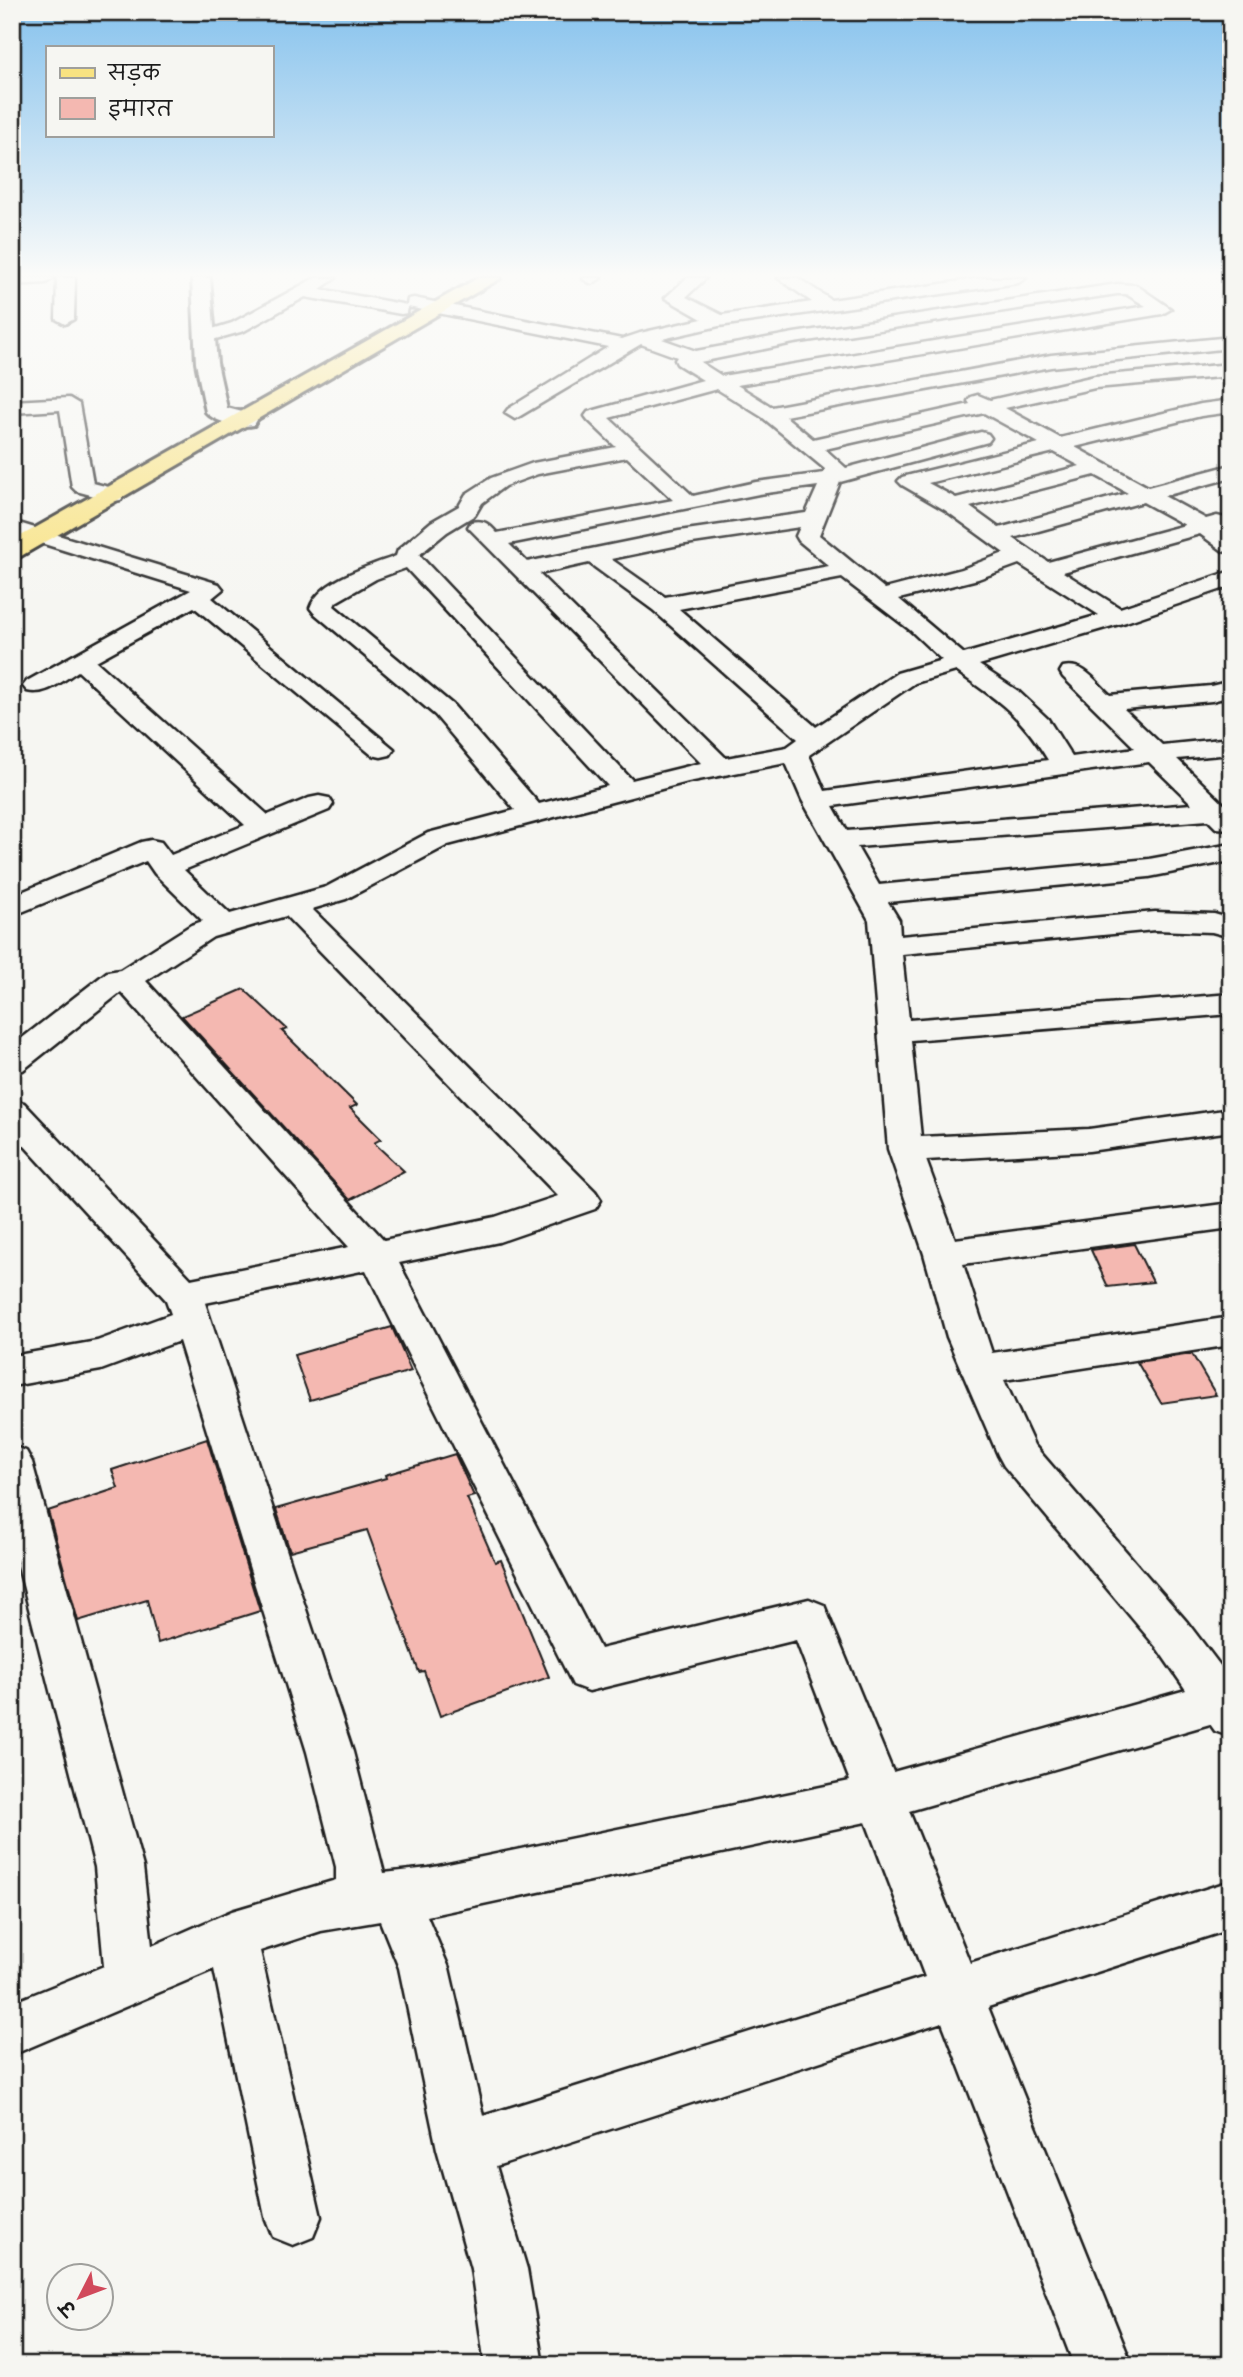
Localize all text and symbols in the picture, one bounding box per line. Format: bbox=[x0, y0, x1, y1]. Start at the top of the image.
legend bbox=[46, 46, 273, 136]
text: सड़क bbox=[107, 61, 161, 86]
text: इमारत bbox=[108, 97, 174, 121]
north arrow bbox=[46, 2262, 116, 2332]
text: उ bbox=[54, 2294, 82, 2321]

